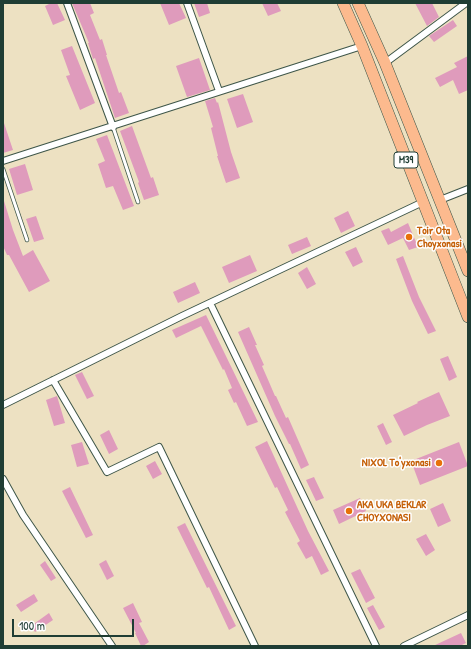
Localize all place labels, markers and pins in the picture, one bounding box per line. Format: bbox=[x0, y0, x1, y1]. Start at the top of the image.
place label: Toir Ota Choyxonasi bbox=[417, 224, 462, 250]
marker: Toir Ota Choyxonasi bbox=[404, 232, 414, 242]
place label: NIXOL To'yxonasi bbox=[362, 456, 431, 470]
marker: NIXOL To'yxonasi bbox=[434, 458, 444, 468]
place label: AKA UKA BEKLAR CHOYXONASI bbox=[357, 498, 426, 524]
marker: AKA UKA BEKLAR CHOYXONASI bbox=[344, 506, 354, 516]

